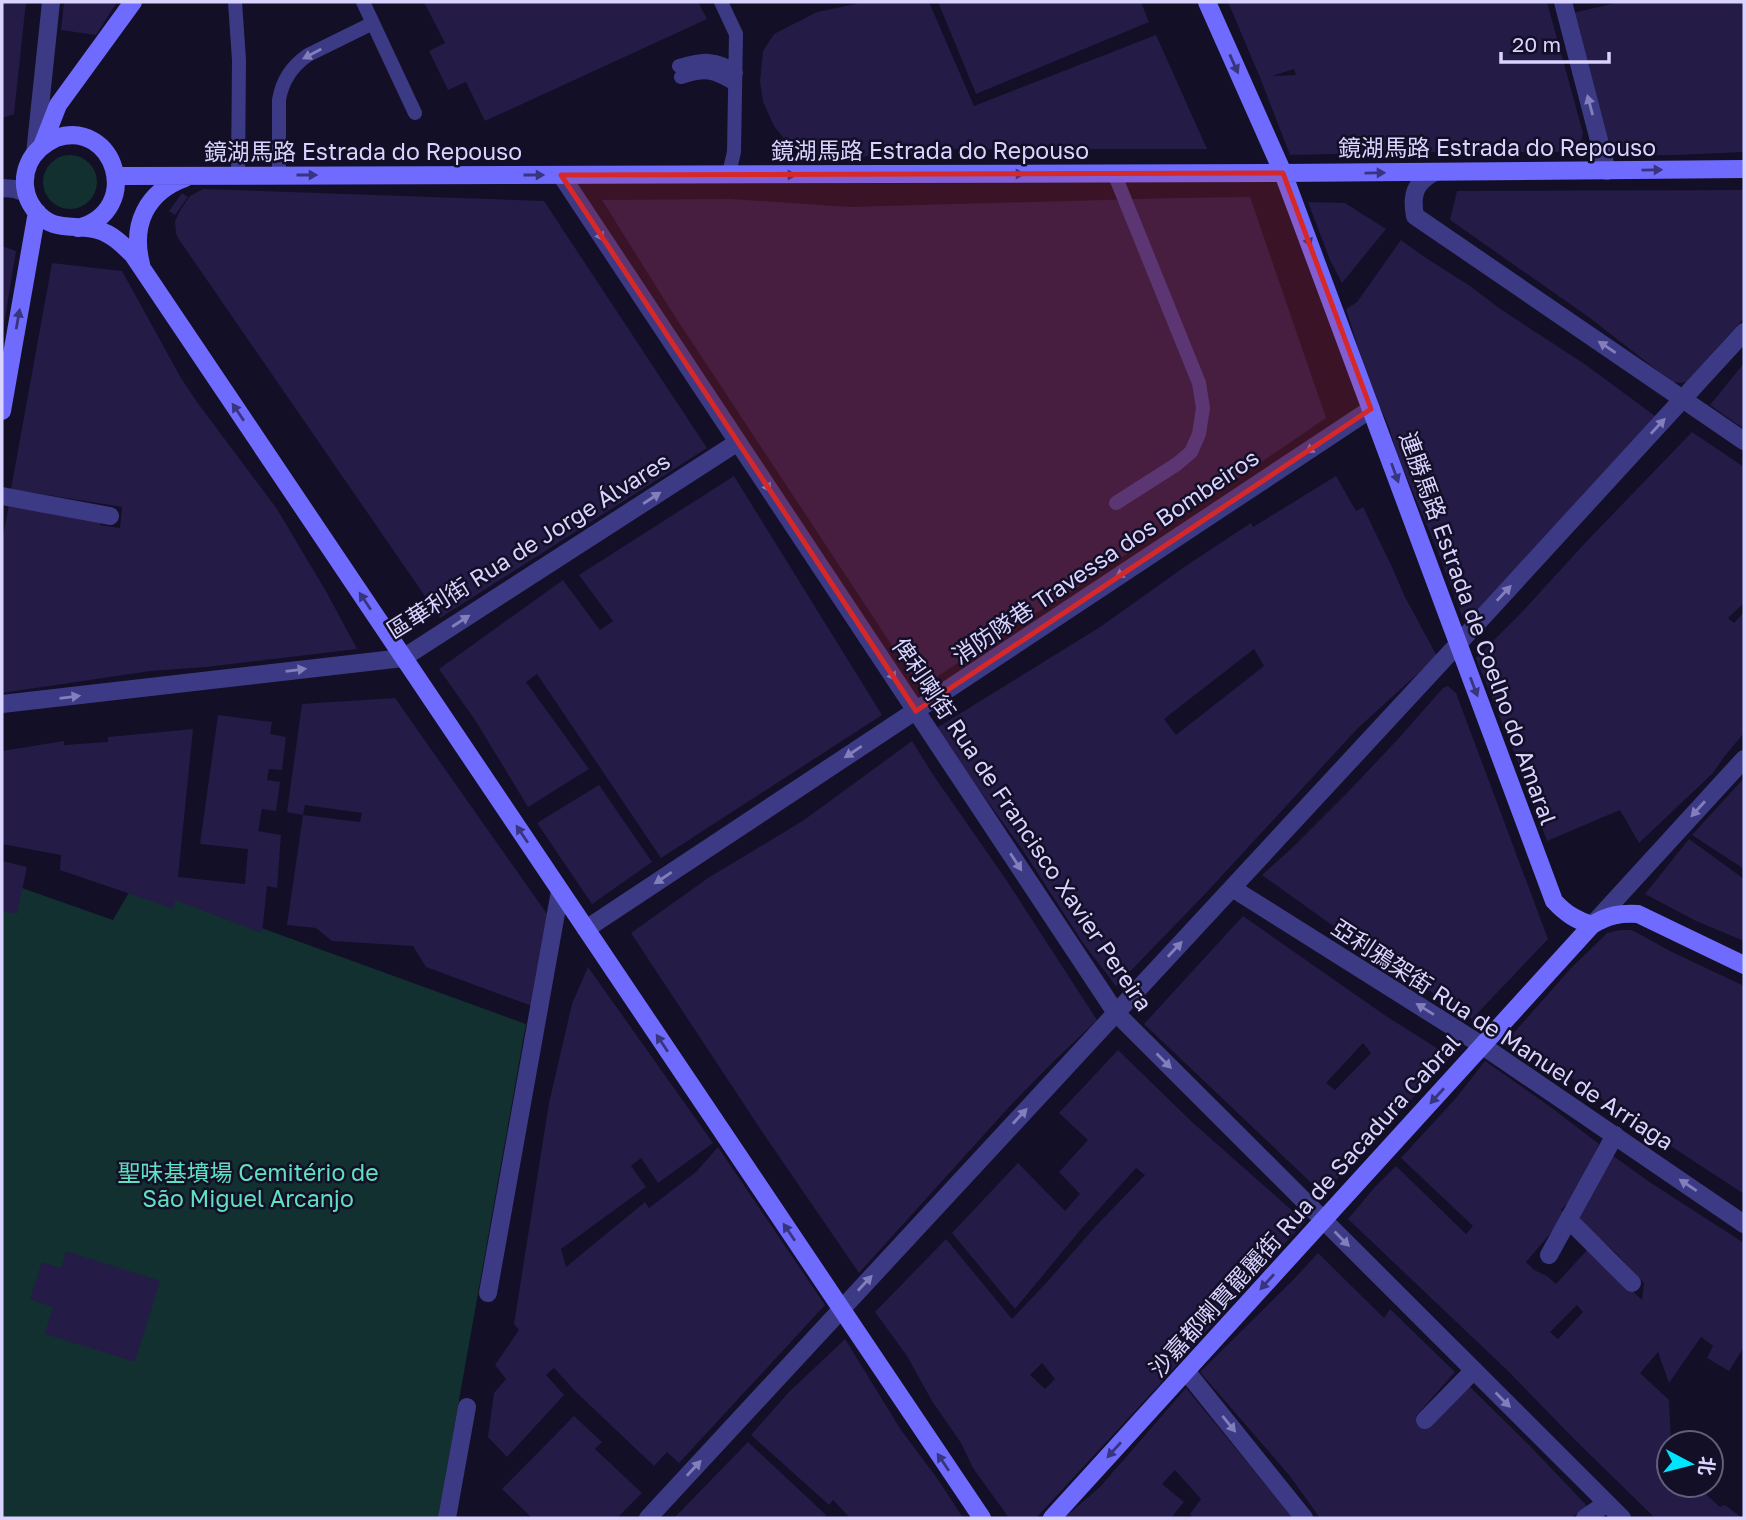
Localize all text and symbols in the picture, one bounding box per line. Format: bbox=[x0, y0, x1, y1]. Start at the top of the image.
scale bar bbox=[1501, 21, 1610, 65]
text: 20 m bbox=[1512, 31, 1561, 57]
one-way arrow bbox=[303, 48, 322, 60]
one-way arrow bbox=[1229, 54, 1240, 75]
one-way arrow bbox=[1584, 93, 1595, 115]
street label: 鏡湖馬路 Estrada do Repouso bbox=[1338, 133, 1656, 161]
street label: 鏡湖馬路 Estrada do Repouso bbox=[771, 136, 1089, 164]
street label: 鏡湖馬路 Estrada do Repouso bbox=[204, 137, 522, 165]
one-way arrow bbox=[1641, 164, 1663, 176]
one-way arrow bbox=[1365, 167, 1387, 178]
one-way arrow bbox=[1003, 168, 1025, 180]
one-way arrow bbox=[296, 169, 318, 181]
one-way arrow bbox=[523, 169, 545, 181]
one-way arrow bbox=[775, 169, 797, 181]
one-way arrow bbox=[592, 222, 605, 241]
one-way arrow bbox=[1301, 227, 1312, 248]
one-way arrow bbox=[13, 308, 24, 330]
one-way arrow bbox=[1598, 340, 1616, 354]
one-way arrow bbox=[231, 403, 245, 421]
one-way arrow bbox=[1650, 418, 1666, 435]
street label: 連勝馬路 Estrada de Coelho do Amaral bbox=[1395, 428, 1563, 828]
one-way arrow bbox=[1304, 440, 1324, 453]
street label: 消防隊巷 Travessa dos Bombeiros bbox=[946, 443, 1264, 669]
street label: 區華利街 Rua de Jorge Álvares bbox=[381, 446, 675, 644]
one-way arrow bbox=[1389, 463, 1400, 484]
one-way arrow bbox=[758, 473, 771, 492]
one-way arrow bbox=[642, 491, 662, 504]
one-way arrow bbox=[1114, 566, 1134, 579]
one-way arrow bbox=[1496, 585, 1512, 602]
one-way arrow bbox=[358, 592, 372, 610]
one-way arrow bbox=[451, 614, 470, 627]
street label: 俾利喇街 Rua de Francisco Xavier Pereira bbox=[887, 632, 1159, 1016]
one-way arrow bbox=[884, 662, 897, 682]
one-way arrow bbox=[285, 665, 307, 676]
one-way arrow bbox=[1469, 676, 1480, 697]
one-way arrow bbox=[59, 691, 81, 702]
one-way arrow bbox=[844, 745, 862, 759]
one-way arrow bbox=[1691, 800, 1707, 817]
one-way arrow bbox=[515, 825, 529, 843]
one-way arrow bbox=[1009, 853, 1023, 871]
one-way arrow bbox=[654, 871, 673, 884]
street label: 亞利鴉架街 Rua de Manuel de Arriaga bbox=[1327, 913, 1679, 1155]
one-way arrow bbox=[1166, 941, 1182, 958]
one-way arrow bbox=[1416, 1003, 1435, 1016]
street label: 沙嘉都喇賈罷麗街 Rua de Sacadura Cabral bbox=[1143, 1028, 1465, 1382]
one-way arrow bbox=[655, 1034, 669, 1052]
one-way arrow bbox=[1155, 1053, 1172, 1070]
one-way arrow bbox=[1429, 1087, 1445, 1105]
one-way arrow bbox=[1012, 1107, 1028, 1125]
park label: 聖味基墳場 Cemitério de São Miguel Arcanjo bbox=[118, 1158, 378, 1212]
one-way arrow bbox=[1679, 1178, 1697, 1192]
one-way arrow bbox=[782, 1223, 796, 1241]
one-way arrow bbox=[1334, 1231, 1351, 1248]
one-way arrow bbox=[1259, 1273, 1275, 1291]
one-way arrow bbox=[857, 1275, 873, 1292]
one-way arrow bbox=[1495, 1391, 1512, 1408]
one-way arrow bbox=[1221, 1416, 1236, 1433]
north arrow bbox=[1655, 1429, 1725, 1499]
one-way arrow bbox=[1107, 1442, 1122, 1459]
one-way arrow bbox=[937, 1452, 950, 1471]
text: 北 bbox=[1695, 1455, 1720, 1477]
one-way arrow bbox=[686, 1460, 702, 1477]

